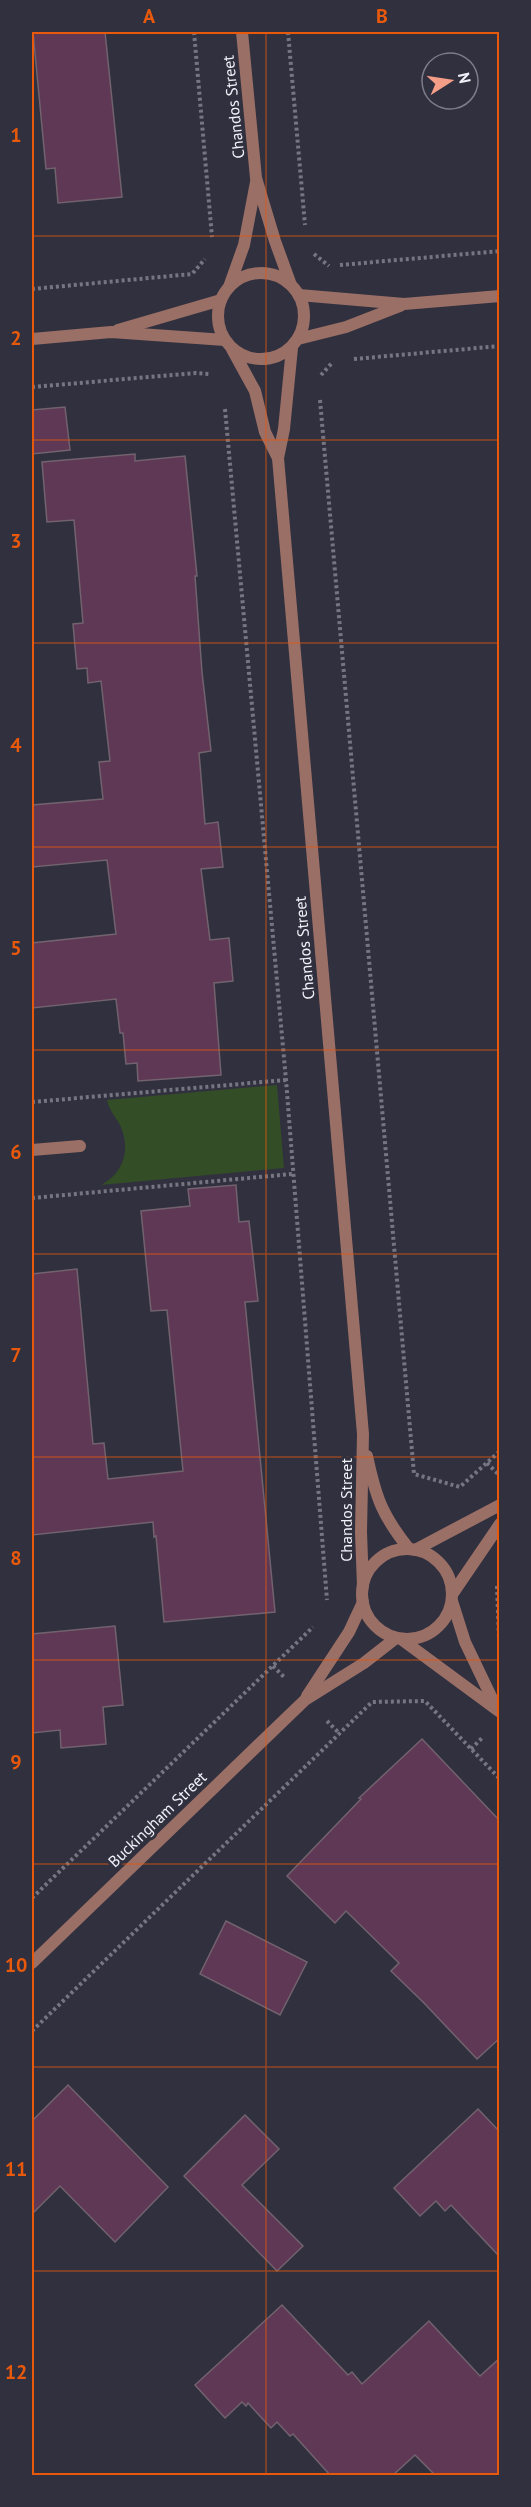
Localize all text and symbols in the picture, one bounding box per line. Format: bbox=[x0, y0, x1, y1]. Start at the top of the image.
text: A bbox=[143, 3, 156, 29]
text: B bbox=[376, 3, 388, 29]
north arrow bbox=[420, 51, 480, 111]
street label: Chandos Street bbox=[218, 54, 248, 160]
text: N bbox=[454, 71, 476, 85]
text: 1 bbox=[10, 122, 22, 148]
text: 2 bbox=[10, 325, 22, 351]
text: 3 bbox=[10, 528, 22, 554]
text: 4 bbox=[10, 732, 22, 758]
street label: Chandos Street bbox=[289, 895, 318, 1000]
text: 5 bbox=[10, 935, 22, 961]
text: 6 bbox=[10, 1139, 22, 1165]
text: 7 bbox=[10, 1342, 22, 1368]
street label: Chandos Street bbox=[336, 1458, 356, 1562]
text: 8 bbox=[10, 1545, 22, 1571]
text: 9 bbox=[10, 1749, 22, 1775]
street label: Buckingham Street bbox=[104, 1766, 211, 1871]
text: 10 bbox=[5, 1952, 27, 1978]
text: 11 bbox=[5, 2156, 27, 2182]
text: 12 bbox=[5, 2359, 27, 2385]

